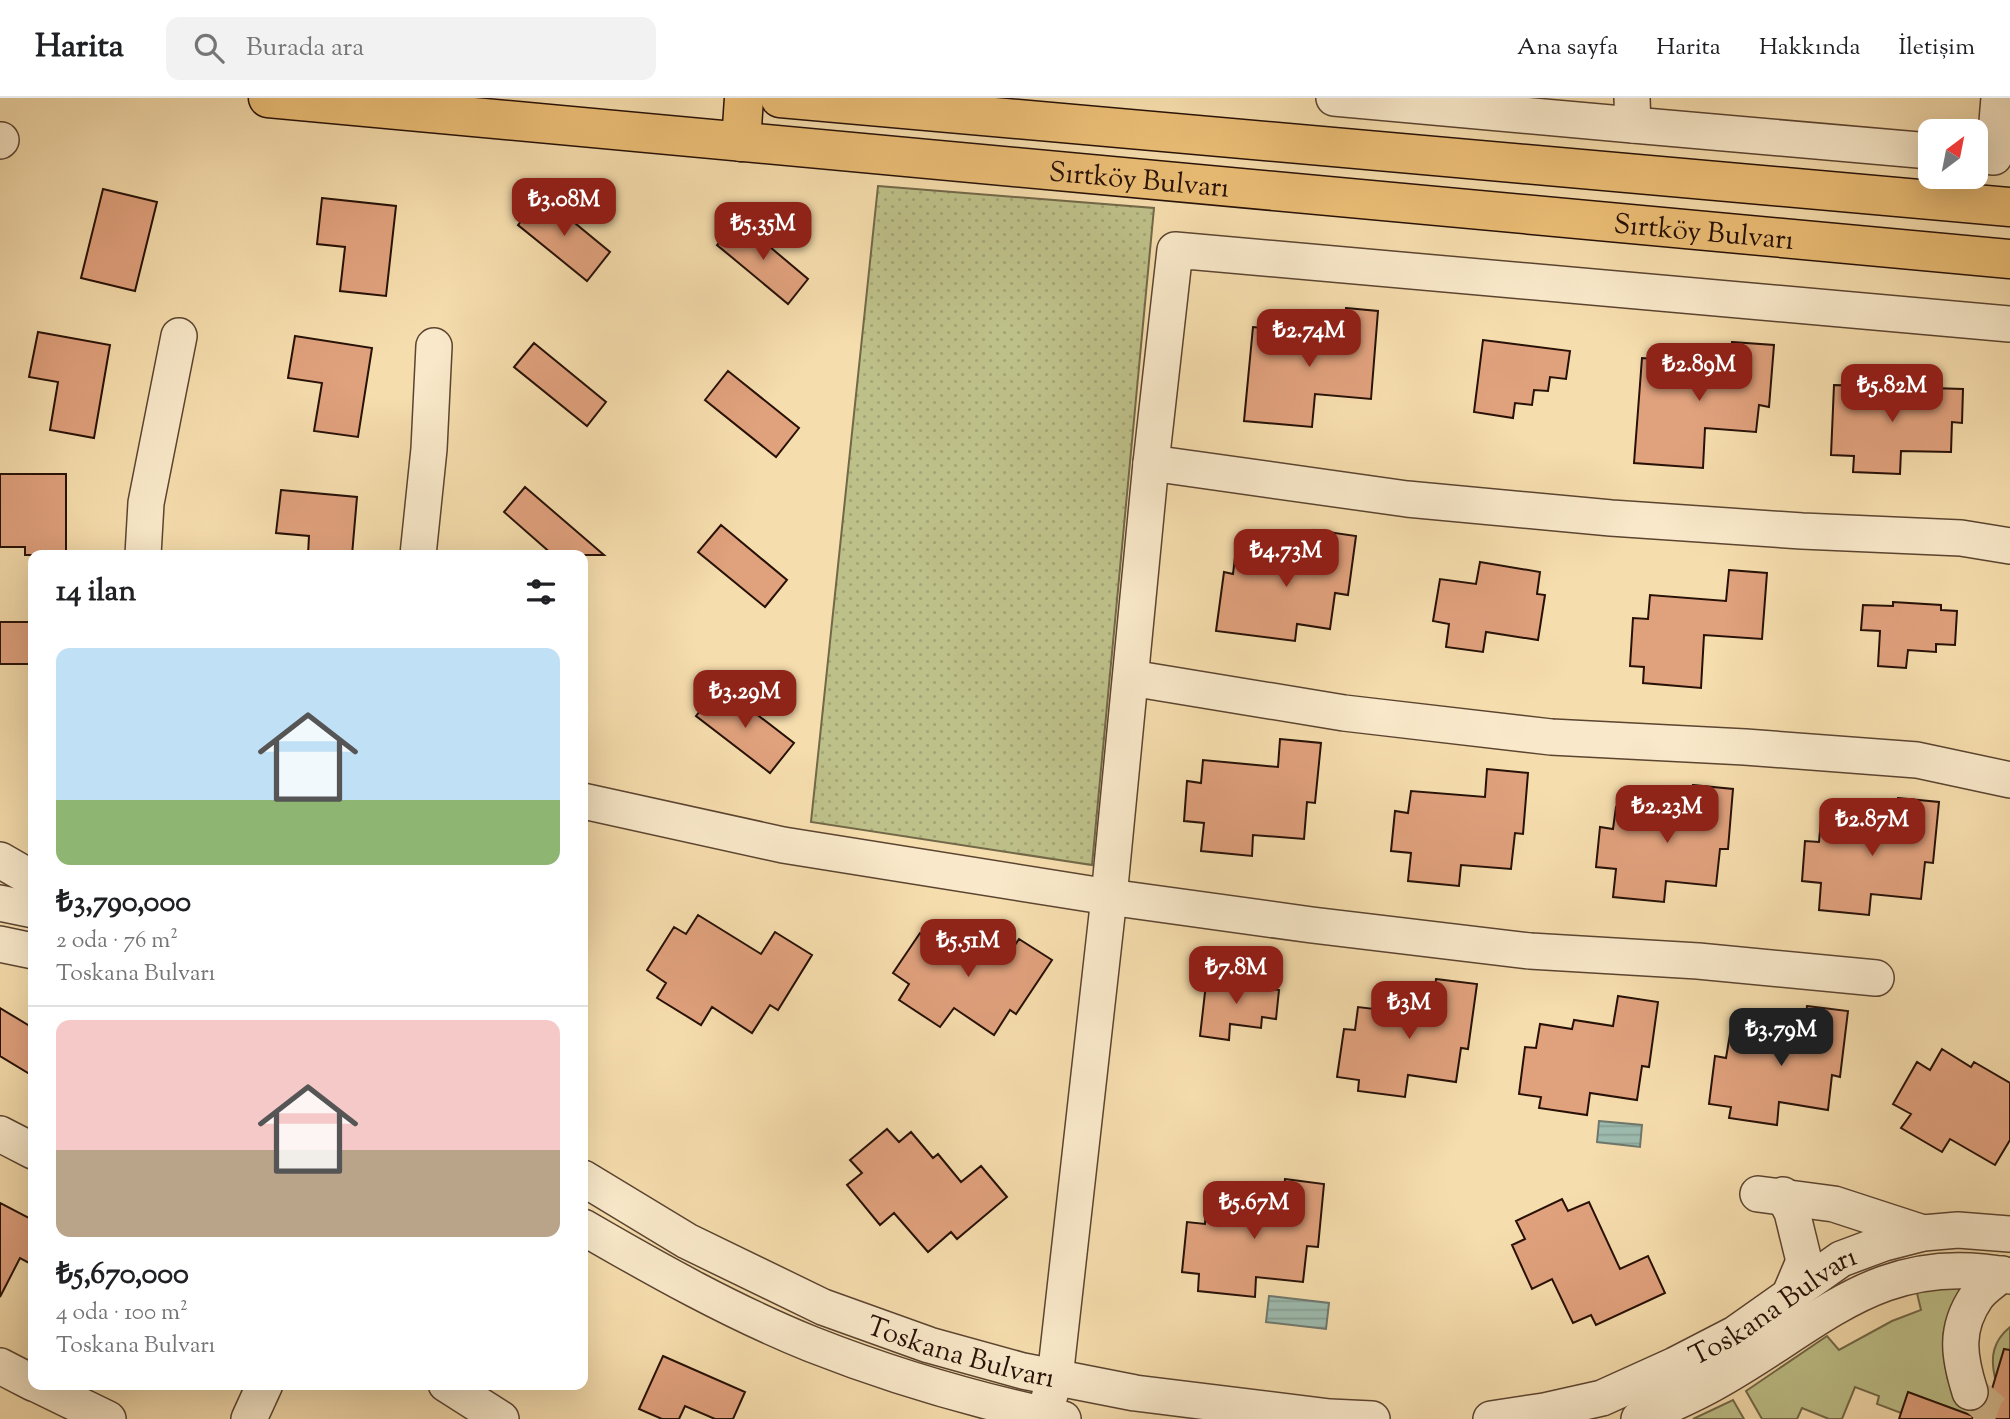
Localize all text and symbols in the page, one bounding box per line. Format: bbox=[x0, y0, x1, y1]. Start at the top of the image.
search box bbox=[166, 17, 656, 80]
text: Harita bbox=[35, 24, 124, 72]
icon: search bbox=[190, 29, 228, 67]
text: Burada ara bbox=[246, 30, 364, 67]
text: Ana sayfa bbox=[1517, 31, 1618, 65]
text: Harita bbox=[1656, 31, 1721, 65]
text: Hakkında bbox=[1759, 31, 1860, 65]
text: İletişim bbox=[1898, 31, 1975, 65]
north arrow bbox=[1918, 119, 1988, 189]
map controls bbox=[1918, 119, 1988, 189]
street label: Sırtköy Bulvarı bbox=[1047, 153, 1231, 210]
pin: ₺3.08M bbox=[507, 178, 621, 238]
text: ₺3.08M bbox=[528, 184, 600, 217]
pin: ₺5.35M bbox=[706, 202, 820, 262]
street label: Sırtköy Bulvarı bbox=[1612, 205, 1795, 262]
text: ₺5.35M bbox=[730, 208, 796, 241]
pin: ₺2.74M bbox=[1252, 310, 1366, 369]
text: ₺2.74M bbox=[1273, 315, 1345, 348]
pin: ₺2.89M bbox=[1642, 344, 1756, 403]
text: ₺2.89M bbox=[1662, 349, 1736, 382]
pin: ₺5.82M bbox=[1835, 364, 1949, 424]
text: ₺5.82M bbox=[1857, 370, 1927, 403]
pin: ₺4.73M bbox=[1229, 530, 1343, 589]
text: ₺4.73M bbox=[1250, 535, 1322, 568]
text: 14 ilan bbox=[56, 571, 136, 614]
icon: filters bbox=[522, 573, 560, 611]
pin: ₺3.29M bbox=[688, 670, 802, 730]
text: ₺3.29M bbox=[709, 676, 781, 709]
icon: home bbox=[245, 694, 371, 820]
pin: ₺2.23M bbox=[1610, 786, 1724, 845]
text: ₺2.23M bbox=[1632, 791, 1702, 824]
pin: ₺2.87M bbox=[1815, 798, 1929, 858]
text: ₺2.87M bbox=[1835, 804, 1909, 837]
text: ₺3,790,000 bbox=[56, 882, 191, 925]
pin: ₺5.51M bbox=[911, 920, 1025, 979]
text: 2 oda · 76 m² bbox=[56, 925, 178, 958]
text: ₺5.51M bbox=[936, 925, 1000, 958]
pin: ₺7.8M bbox=[1187, 946, 1285, 1006]
text: ₺7.8M bbox=[1205, 952, 1267, 985]
text: Toskana Bulvarı bbox=[56, 958, 215, 991]
pin: ₺3M bbox=[1375, 982, 1443, 1041]
text: ₺3M bbox=[1387, 987, 1431, 1020]
pin: ₺3.79M bbox=[1724, 1009, 1838, 1068]
text: ₺3.79M bbox=[1745, 1014, 1817, 1047]
icon: home bbox=[245, 1066, 371, 1192]
pin: ₺5.67M bbox=[1197, 1182, 1311, 1241]
text: ₺5.67M bbox=[1219, 1187, 1289, 1220]
street label: Toskana Bulvarı bbox=[1683, 1238, 1863, 1377]
text: ₺5,670,000 bbox=[56, 1254, 189, 1297]
text: 4 oda · 100 m² bbox=[56, 1297, 188, 1330]
street label: Toskana Bulvarı bbox=[861, 1307, 1058, 1400]
text: Toskana Bulvarı bbox=[56, 1330, 215, 1363]

